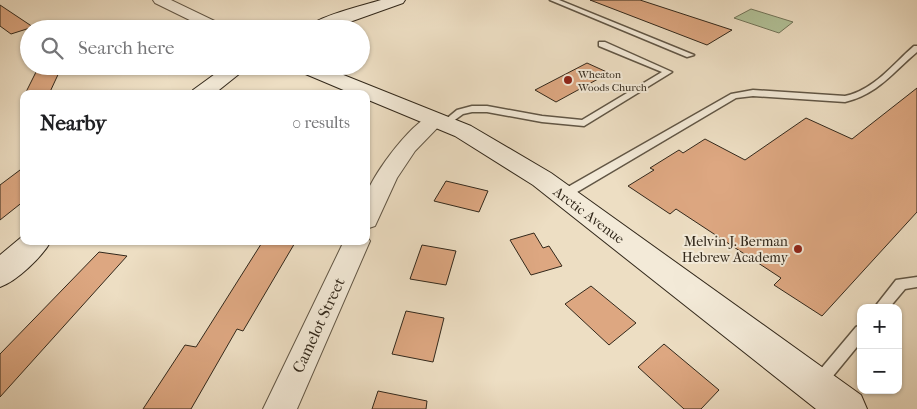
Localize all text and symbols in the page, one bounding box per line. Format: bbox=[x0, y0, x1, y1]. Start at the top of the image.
search box bbox=[20, 20, 370, 75]
icon: search bbox=[38, 34, 66, 62]
text: Search here bbox=[78, 37, 174, 59]
place label: Wheaton Woods Church bbox=[577, 68, 648, 94]
marker: Wheaton Woods Church bbox=[562, 74, 574, 86]
text: Nearby bbox=[40, 111, 106, 135]
text: 0 results bbox=[292, 113, 350, 132]
street label: Arctic Avenue bbox=[549, 183, 628, 248]
place label: Melvin J. Berman Hebrew Academy bbox=[682, 233, 789, 266]
marker: Melvin J. Berman Hebrew Academy bbox=[792, 243, 804, 255]
street label: Camelot Street bbox=[288, 274, 349, 376]
map controls bbox=[857, 304, 902, 394]
button: + bbox=[857, 304, 902, 349]
button: − bbox=[857, 349, 902, 394]

